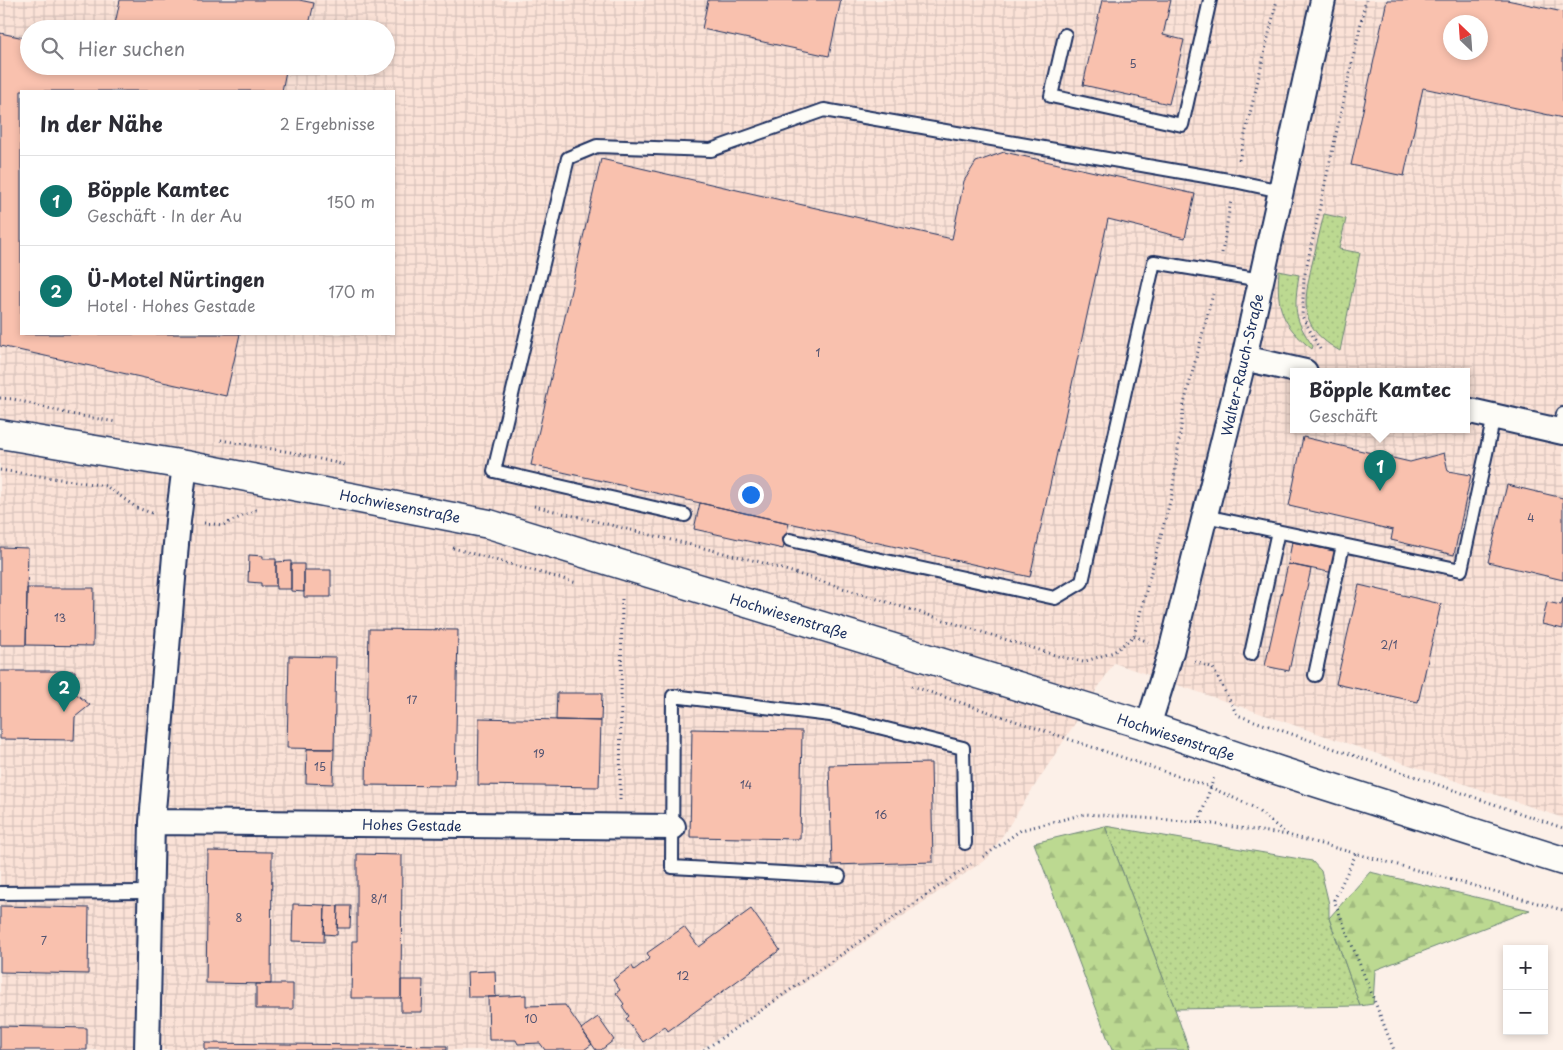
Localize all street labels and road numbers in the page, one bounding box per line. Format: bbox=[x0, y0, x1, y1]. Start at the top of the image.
street label: Walter-Rauch-Straße bbox=[1215, 292, 1269, 438]
street label: Hochwiesenstraße bbox=[338, 484, 462, 528]
street label: Hochwiesenstraße bbox=[727, 588, 851, 644]
street label: Hochwiesenstraße bbox=[1115, 708, 1237, 766]
street label: Hohes Gestade bbox=[362, 814, 462, 836]

